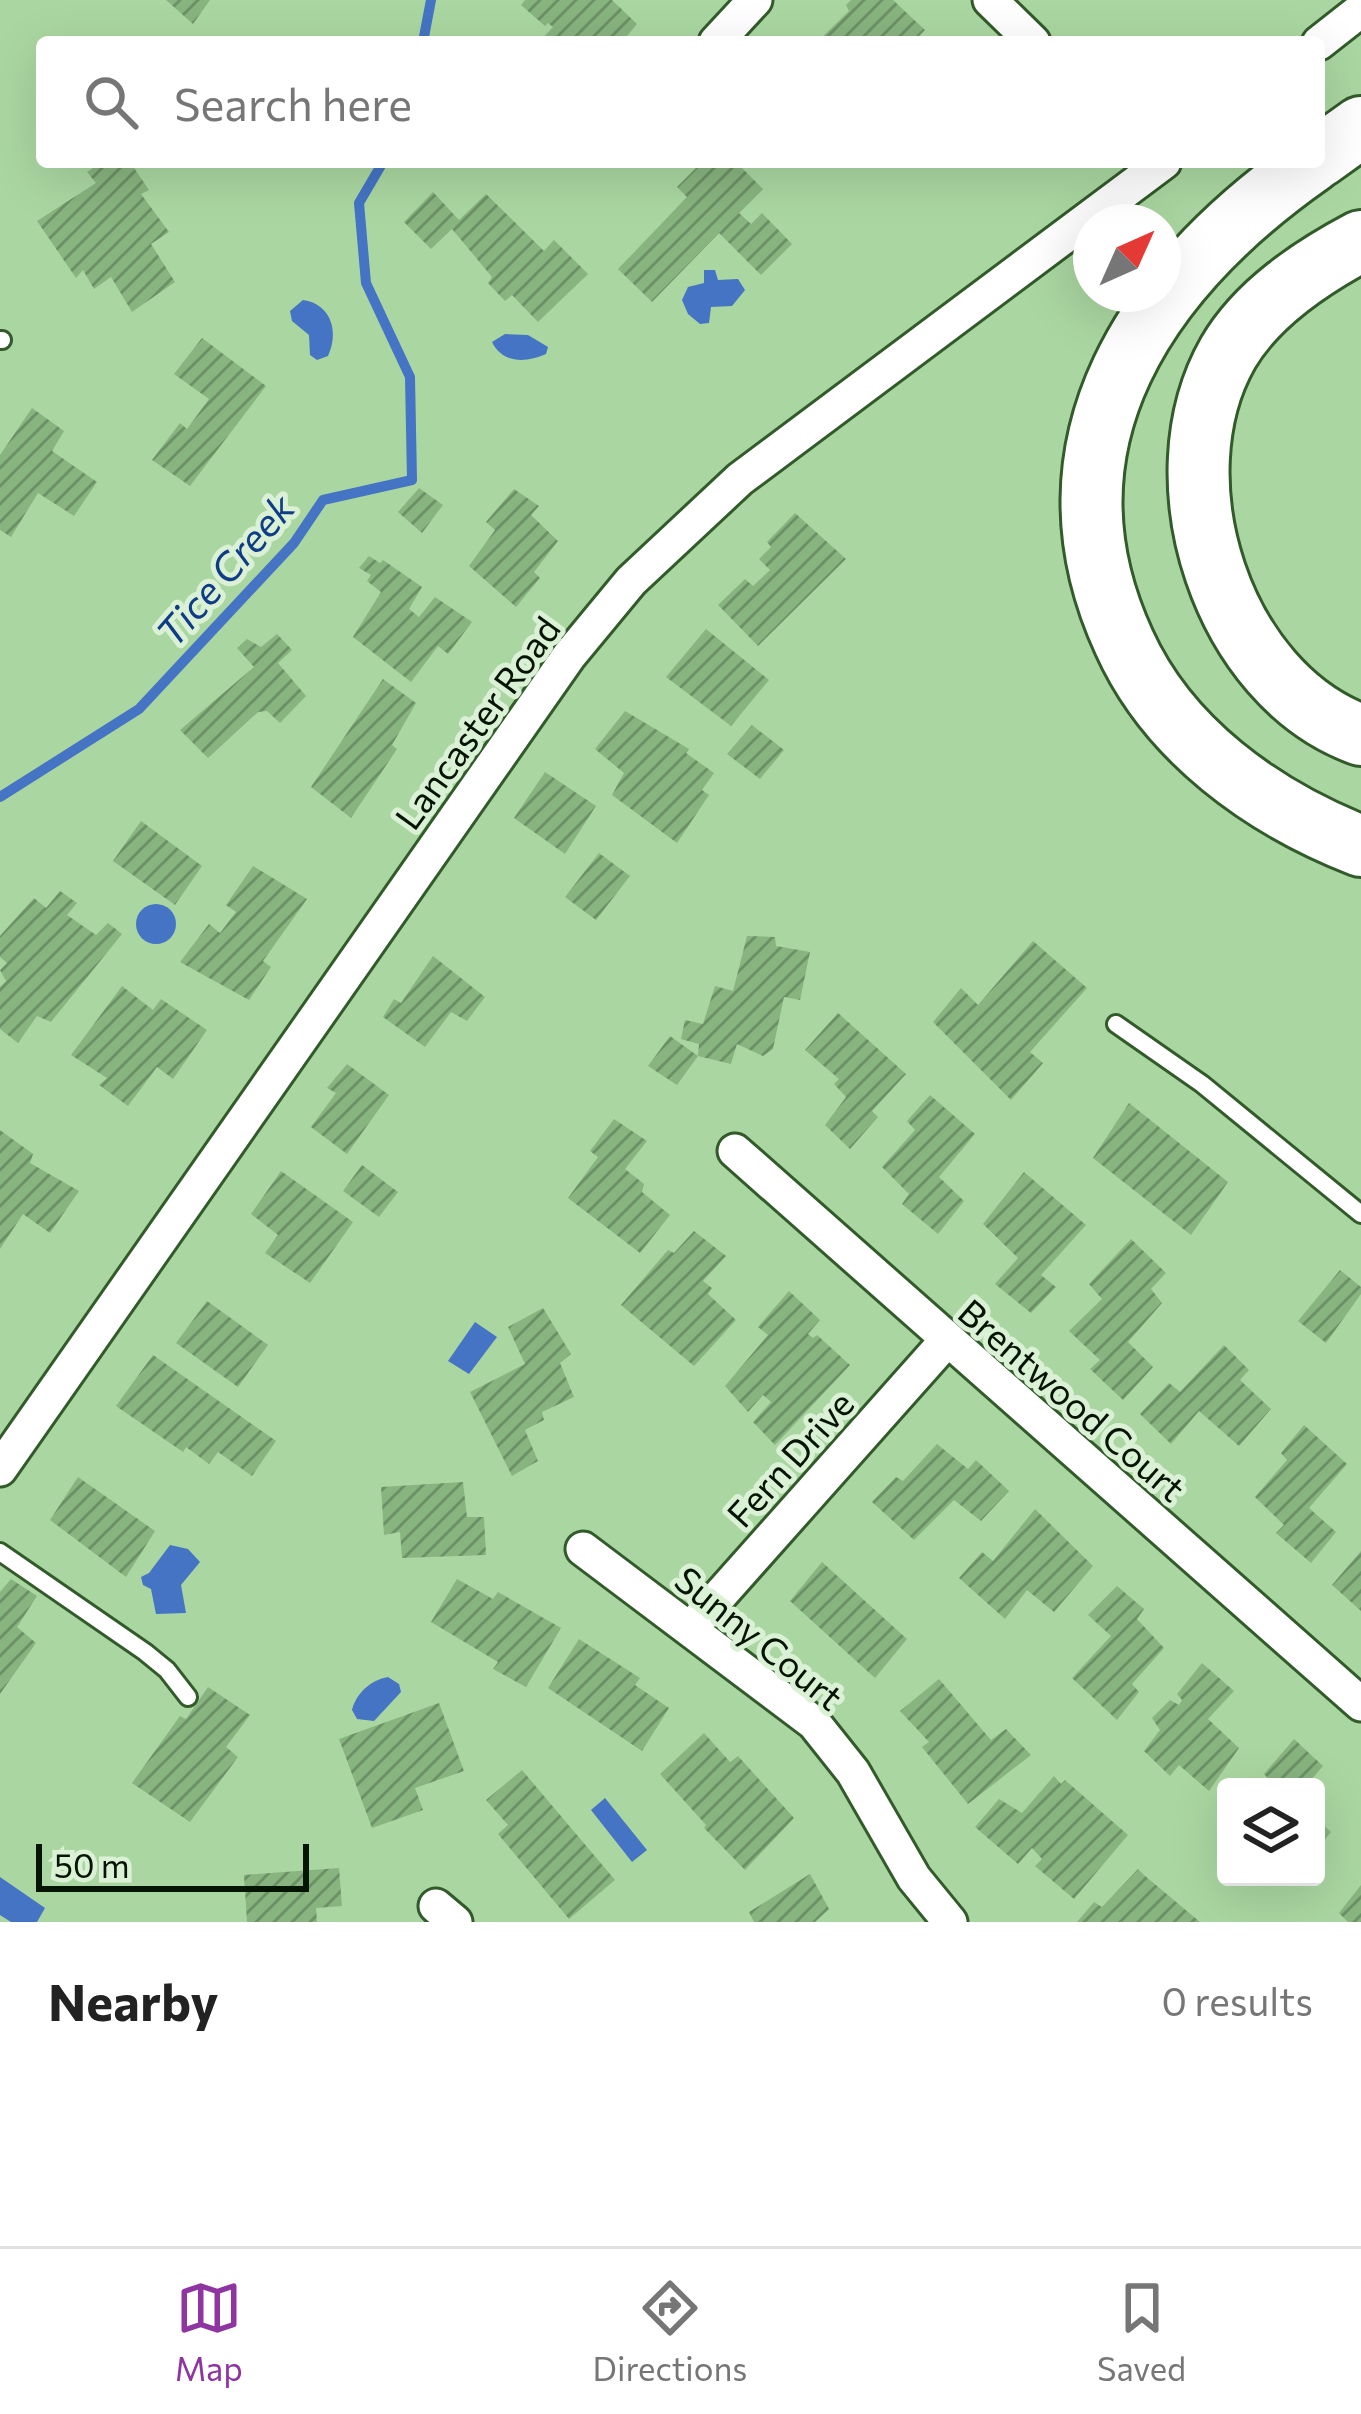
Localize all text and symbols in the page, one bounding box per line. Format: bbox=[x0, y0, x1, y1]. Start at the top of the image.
search box bbox=[36, 36, 1325, 168]
icon: search bbox=[78, 69, 144, 135]
text: Search here bbox=[174, 75, 412, 130]
north arrow bbox=[1073, 204, 1181, 312]
water label: Tice Creek bbox=[145, 482, 304, 655]
street label: Lancaster Road bbox=[384, 607, 568, 837]
street label: Brentwood Court bbox=[951, 1289, 1195, 1509]
street label: Fern Drive bbox=[717, 1381, 861, 1535]
street label: Sunny Court bbox=[667, 1556, 853, 1718]
map controls bbox=[1217, 1778, 1325, 1886]
button: layers bbox=[1217, 1778, 1325, 1886]
scale bar bbox=[36, 1838, 309, 1891]
text: 50 m bbox=[54, 1844, 130, 1885]
text: Nearby bbox=[48, 1969, 218, 2032]
text: 0 results bbox=[1161, 1976, 1313, 2024]
tab: Map bbox=[175, 2275, 243, 2388]
tab: Directions bbox=[593, 2275, 747, 2388]
tab: Saved bbox=[1097, 2275, 1186, 2388]

